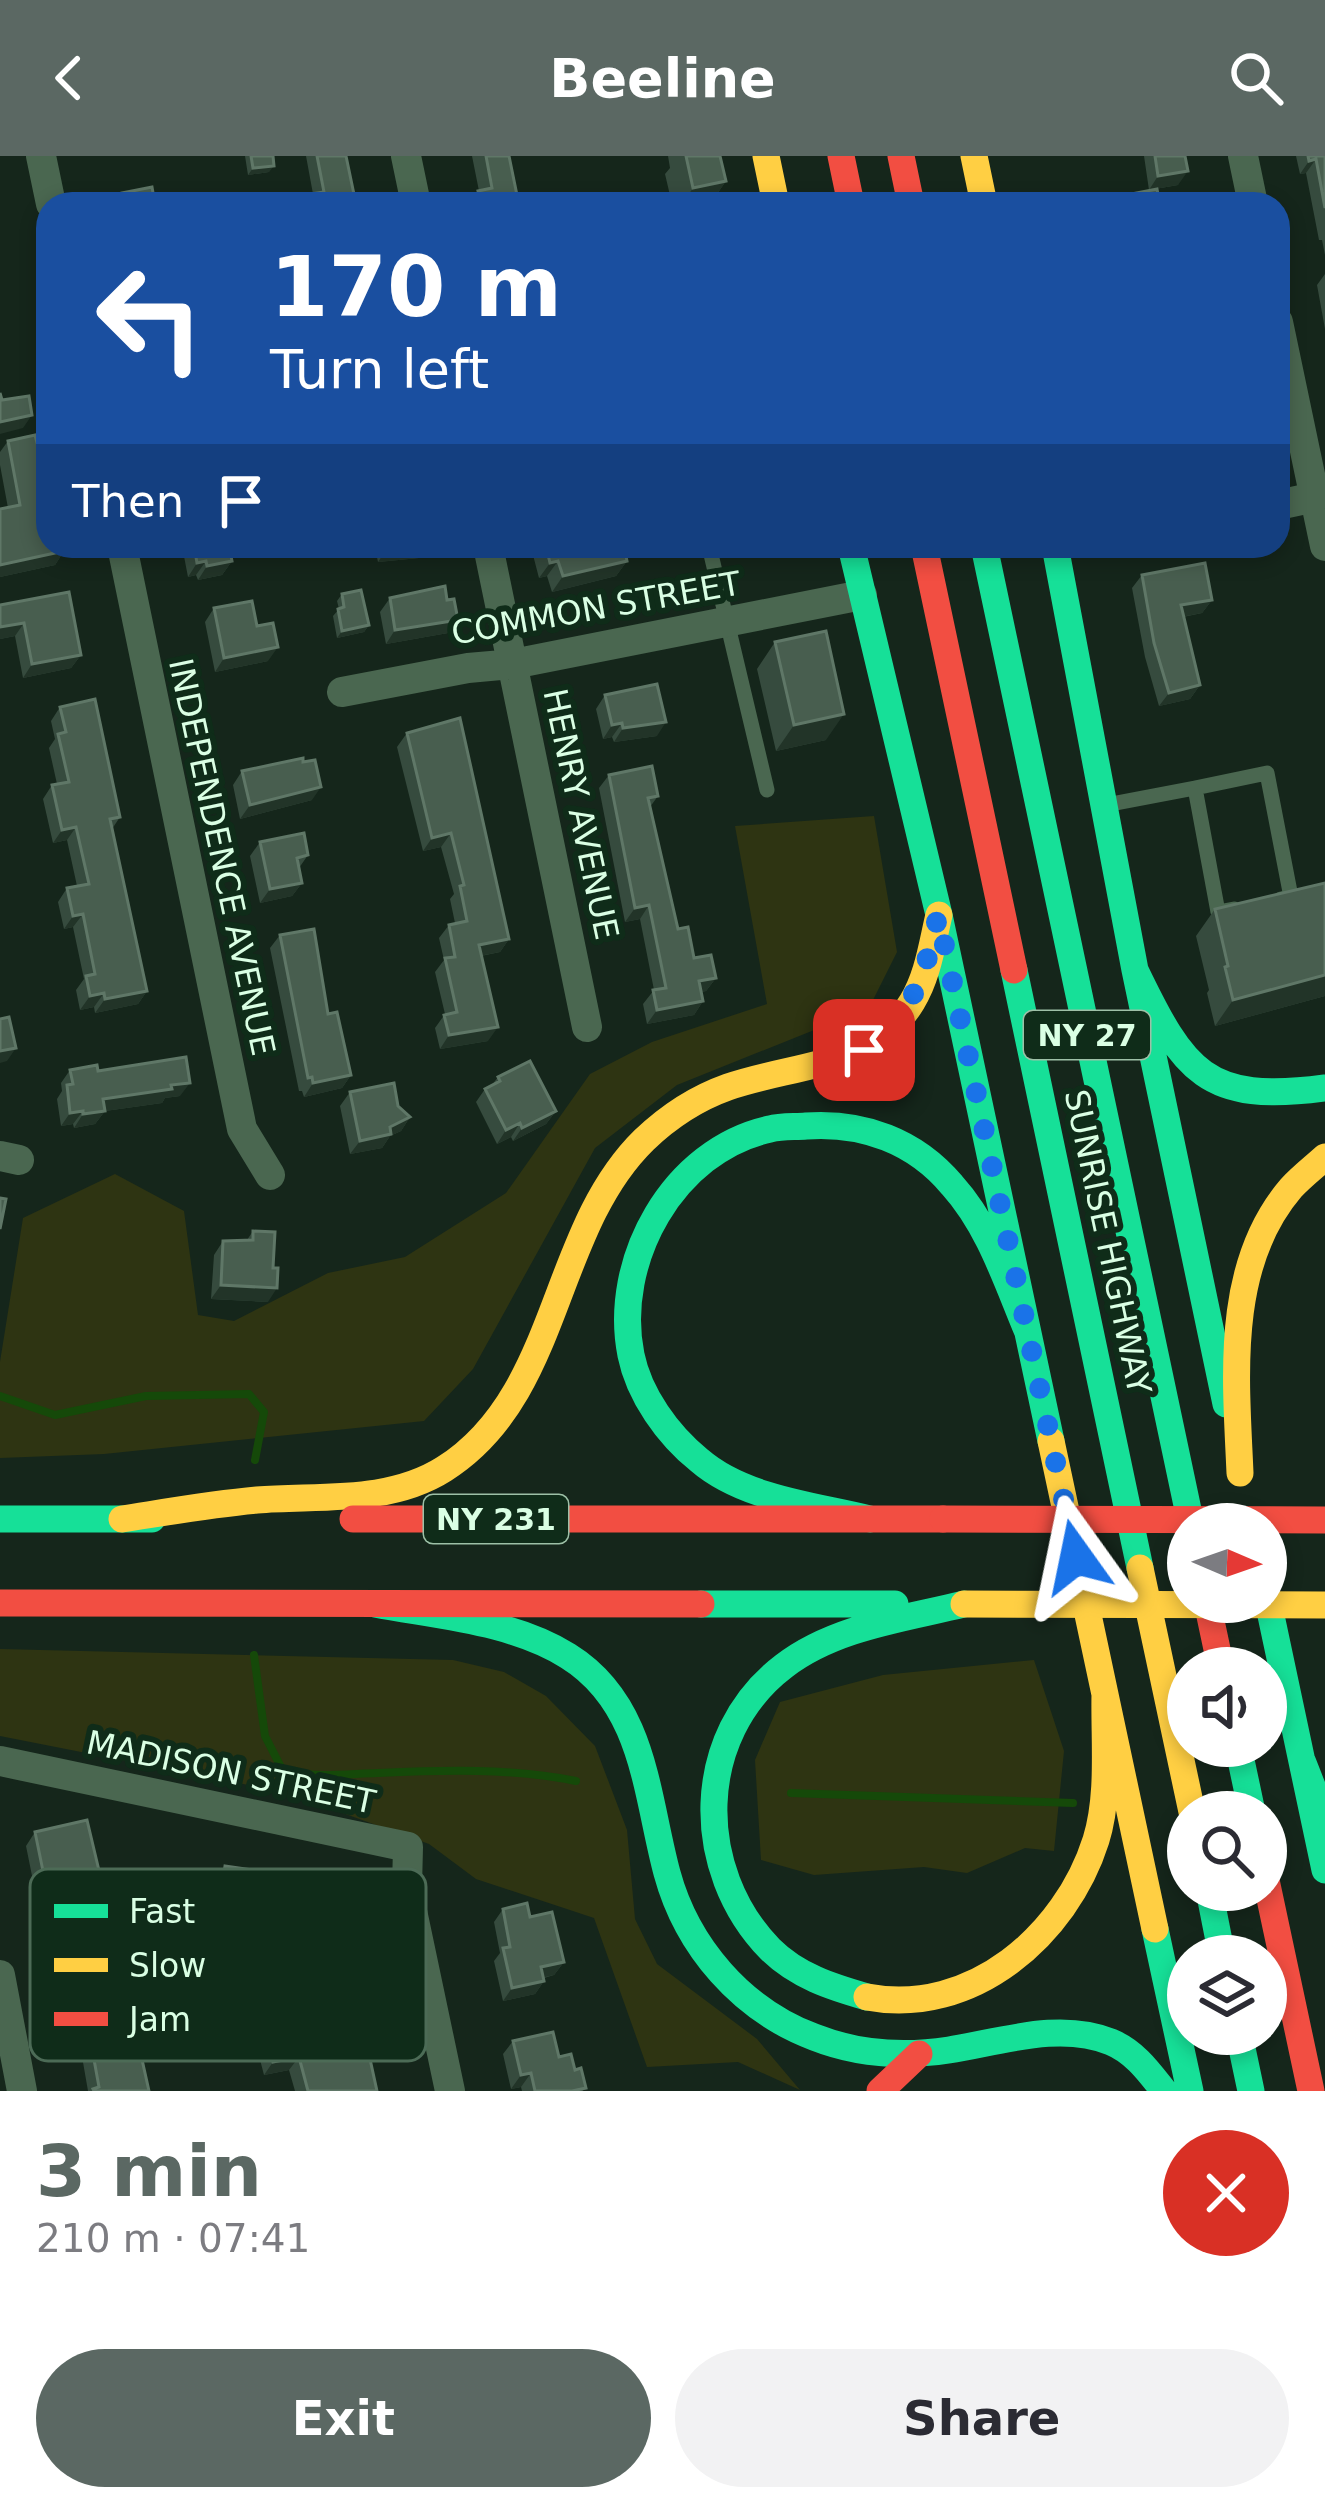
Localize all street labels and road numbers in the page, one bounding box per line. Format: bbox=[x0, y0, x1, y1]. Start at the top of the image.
street label: COMMON STREET bbox=[448, 563, 744, 653]
street label: INDEPENDENCE AVENUE bbox=[161, 655, 283, 1059]
street label: HENRY AVENUE bbox=[535, 685, 627, 943]
road number: NY 27 bbox=[1024, 1011, 1150, 1059]
street label: SUNRISE HIGHWAY bbox=[1057, 1086, 1160, 1399]
road number: NY 231 bbox=[424, 1495, 568, 1543]
street label: MADISON STREET bbox=[83, 1722, 380, 1822]

